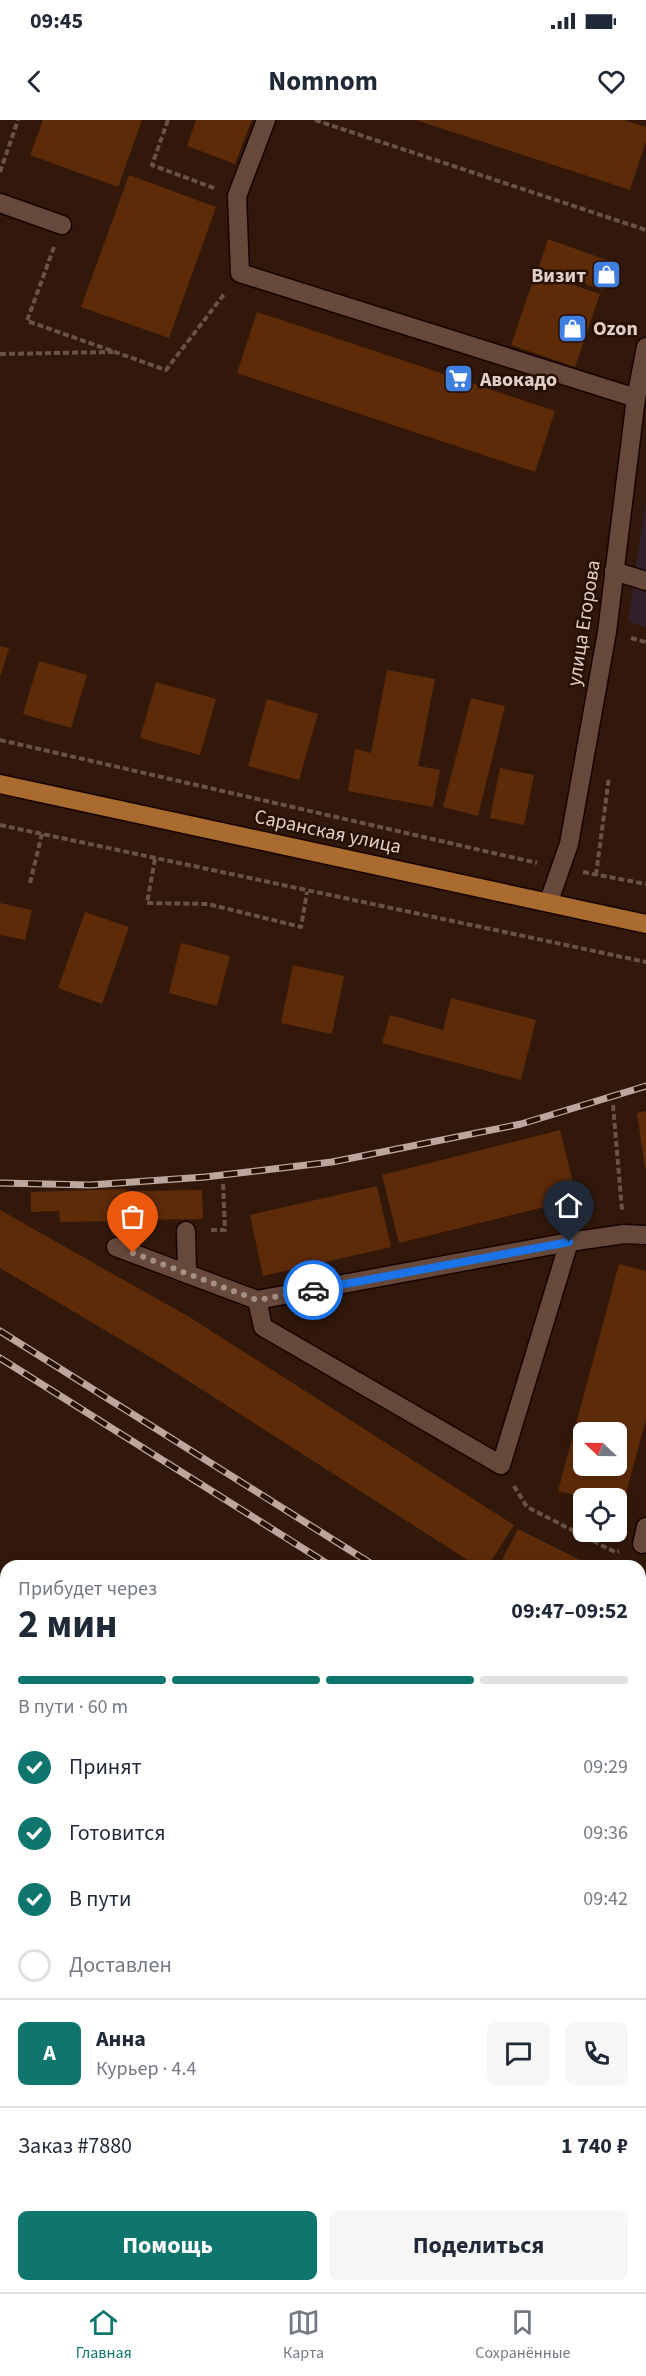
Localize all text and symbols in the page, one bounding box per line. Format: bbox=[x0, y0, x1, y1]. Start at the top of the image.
text: 09:45 bbox=[30, 5, 83, 37]
text: Nomnom bbox=[268, 62, 378, 101]
icon: back bbox=[18, 65, 51, 98]
icon: heart bbox=[595, 65, 628, 98]
shop icon: Визит bbox=[591, 259, 623, 291]
place label: Визит bbox=[531, 262, 586, 290]
shop icon: Ozon bbox=[556, 312, 588, 344]
place label: Ozon bbox=[593, 315, 638, 343]
supermarket icon: Авокадо bbox=[443, 363, 475, 395]
place label: Авокадо bbox=[479, 366, 557, 394]
street label: улица Егорова bbox=[560, 558, 608, 688]
street label: Саранская улица bbox=[252, 803, 404, 861]
pin bbox=[543, 1180, 594, 1242]
icon: home bbox=[552, 1189, 585, 1222]
pin bbox=[107, 1191, 158, 1253]
icon: bag bbox=[116, 1200, 149, 1233]
courier bbox=[283, 1260, 343, 1320]
icon: car bbox=[297, 1274, 330, 1307]
north arrow bbox=[573, 1422, 627, 1476]
map controls bbox=[573, 1422, 627, 1542]
button: locate bbox=[573, 1488, 627, 1542]
text: Прибудет через bbox=[18, 1575, 157, 1603]
text: 09:47–09:52 bbox=[511, 1595, 628, 1627]
text: 2 мин bbox=[18, 1597, 118, 1653]
text: В пути · 60 m bbox=[18, 1693, 128, 1721]
icon: check bbox=[18, 1751, 51, 1784]
text: Принят bbox=[69, 1751, 142, 1783]
text: 09:29 bbox=[583, 1753, 628, 1781]
icon: check bbox=[18, 1817, 51, 1850]
text: Готовится bbox=[69, 1817, 166, 1849]
text: 09:36 bbox=[583, 1819, 628, 1847]
icon: check bbox=[18, 1883, 51, 1916]
text: В пути bbox=[69, 1883, 131, 1915]
text: 09:42 bbox=[583, 1885, 628, 1913]
text: Доставлен bbox=[69, 1949, 172, 1981]
button: chat bbox=[487, 2022, 550, 2085]
button: phone bbox=[565, 2022, 628, 2085]
text: Анна bbox=[96, 2023, 146, 2055]
text: А bbox=[43, 2037, 56, 2069]
text: Курьер · 4.4 bbox=[96, 2055, 196, 2083]
text: Заказ #7880 bbox=[18, 2130, 132, 2162]
text: 1 740 ₽ bbox=[561, 2130, 628, 2162]
button: Помощь bbox=[18, 2211, 317, 2280]
button: Поделиться bbox=[329, 2211, 628, 2280]
tab: Главная bbox=[76, 2306, 132, 2364]
tab: Карта bbox=[283, 2306, 324, 2364]
tab: Сохранённые bbox=[475, 2306, 570, 2364]

